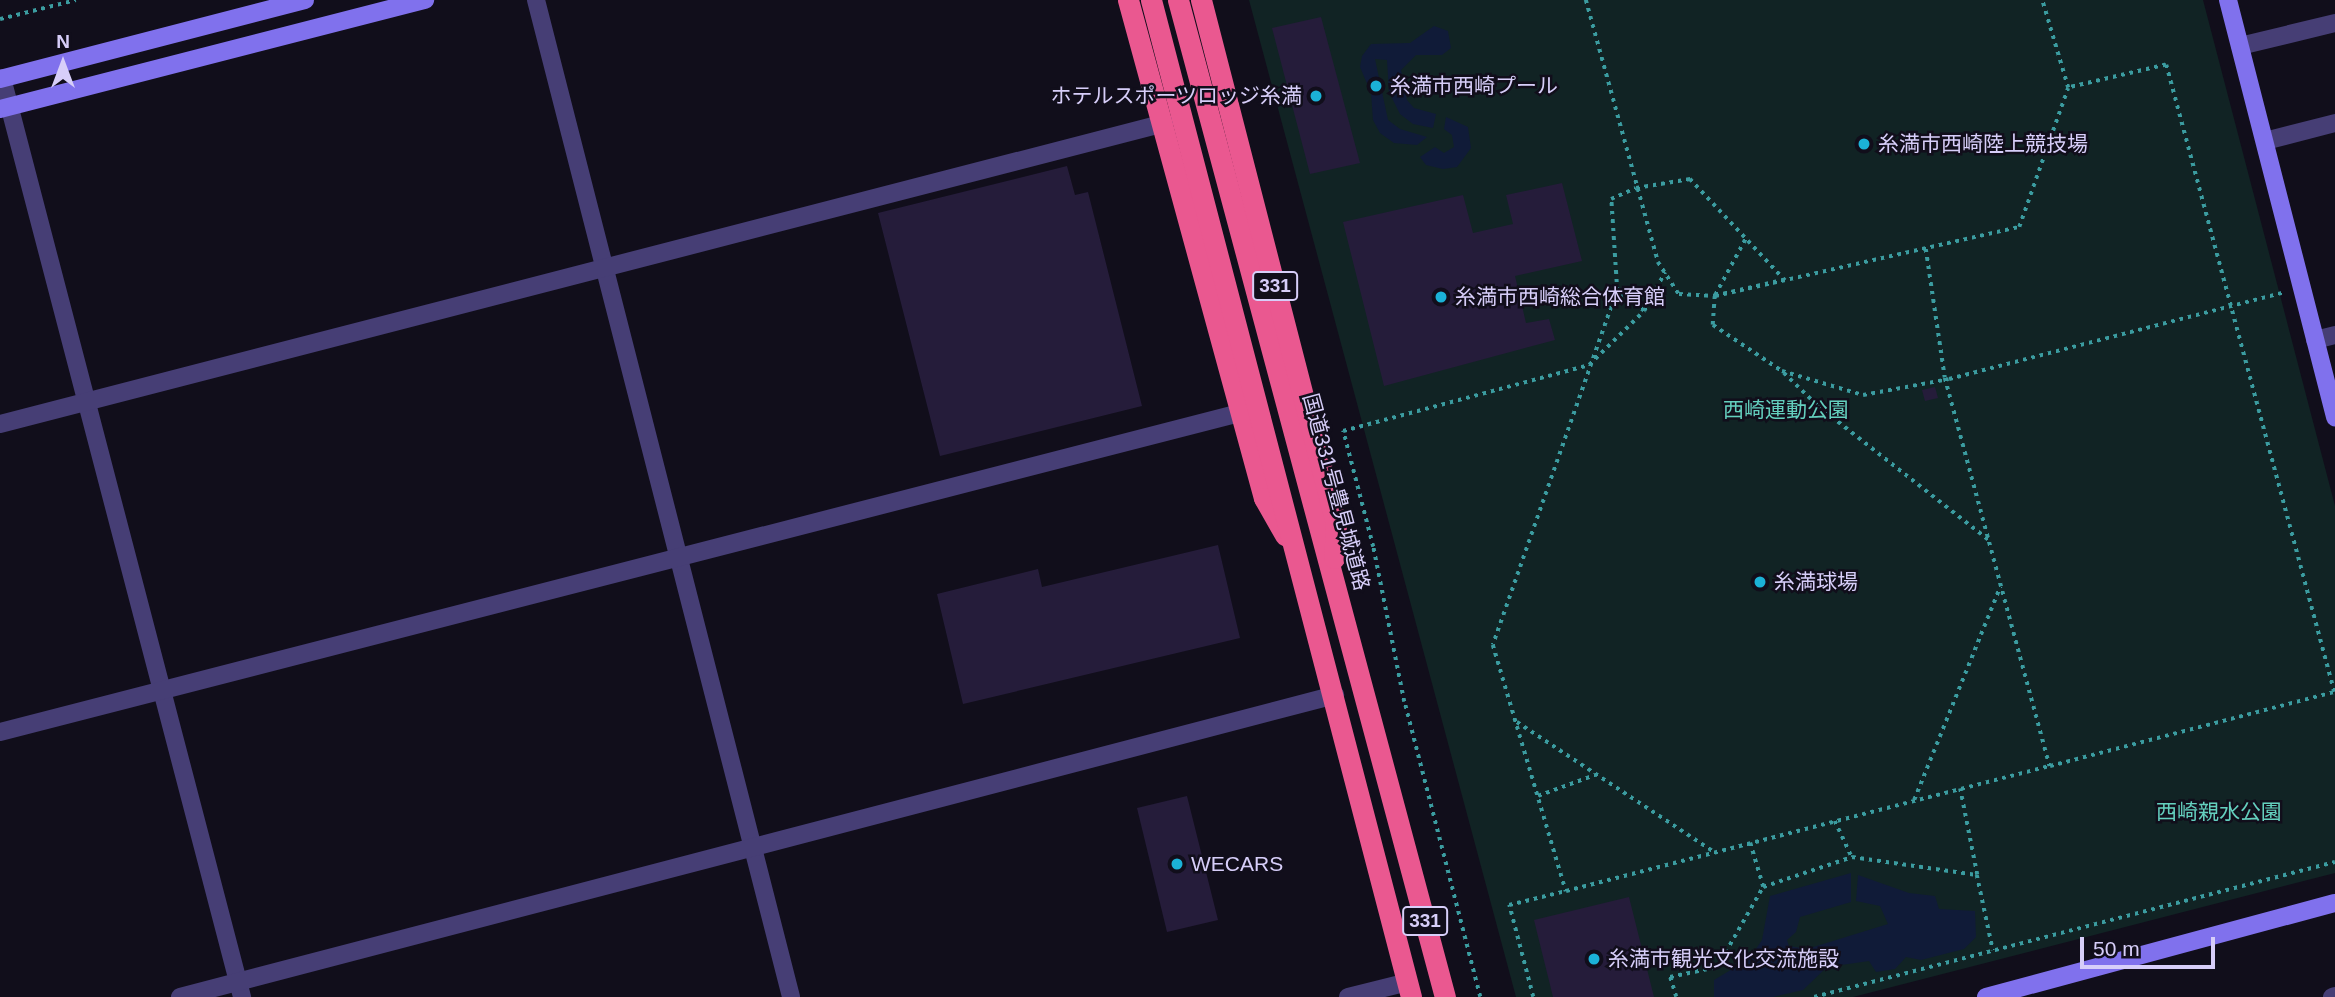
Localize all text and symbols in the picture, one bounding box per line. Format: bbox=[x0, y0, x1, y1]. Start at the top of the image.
north arrow bbox=[28, 28, 98, 98]
text: N bbox=[56, 31, 70, 52]
place label: 糸満市西崎プール bbox=[1390, 73, 1558, 99]
marker: 糸満市西崎プール bbox=[1368, 78, 1384, 94]
place label: ホテルスポーツロッジ糸満 bbox=[1050, 83, 1302, 109]
marker: ホテルスポーツロッジ糸満 bbox=[1308, 88, 1324, 104]
place label: 糸満市西崎陸上競技場 bbox=[1878, 131, 2088, 157]
marker: 糸満市西崎陸上競技場 bbox=[1856, 136, 1872, 152]
road number: 331 bbox=[1250, 270, 1300, 302]
place label: 糸満市西崎総合体育館 bbox=[1455, 284, 1665, 310]
marker: 糸満市西崎総合体育館 bbox=[1433, 289, 1449, 305]
street label: 国道331号豊見城道路 bbox=[1298, 391, 1374, 593]
park label: 西崎運動公園 bbox=[1723, 397, 1849, 423]
place label: 糸満球場 bbox=[1774, 569, 1858, 595]
marker: 糸満球場 bbox=[1752, 574, 1768, 590]
park label: 西崎親水公園 bbox=[2156, 799, 2282, 825]
place label: WECARS bbox=[1191, 851, 1283, 877]
marker: WECARS bbox=[1169, 856, 1185, 872]
road number: 331 bbox=[1400, 906, 1450, 937]
scale bar bbox=[2083, 923, 2218, 967]
text: 50 m bbox=[2093, 937, 2140, 960]
place label: 糸満市観光文化交流施設 bbox=[1608, 946, 1839, 972]
marker: 糸満市観光文化交流施設 bbox=[1586, 951, 1602, 967]

